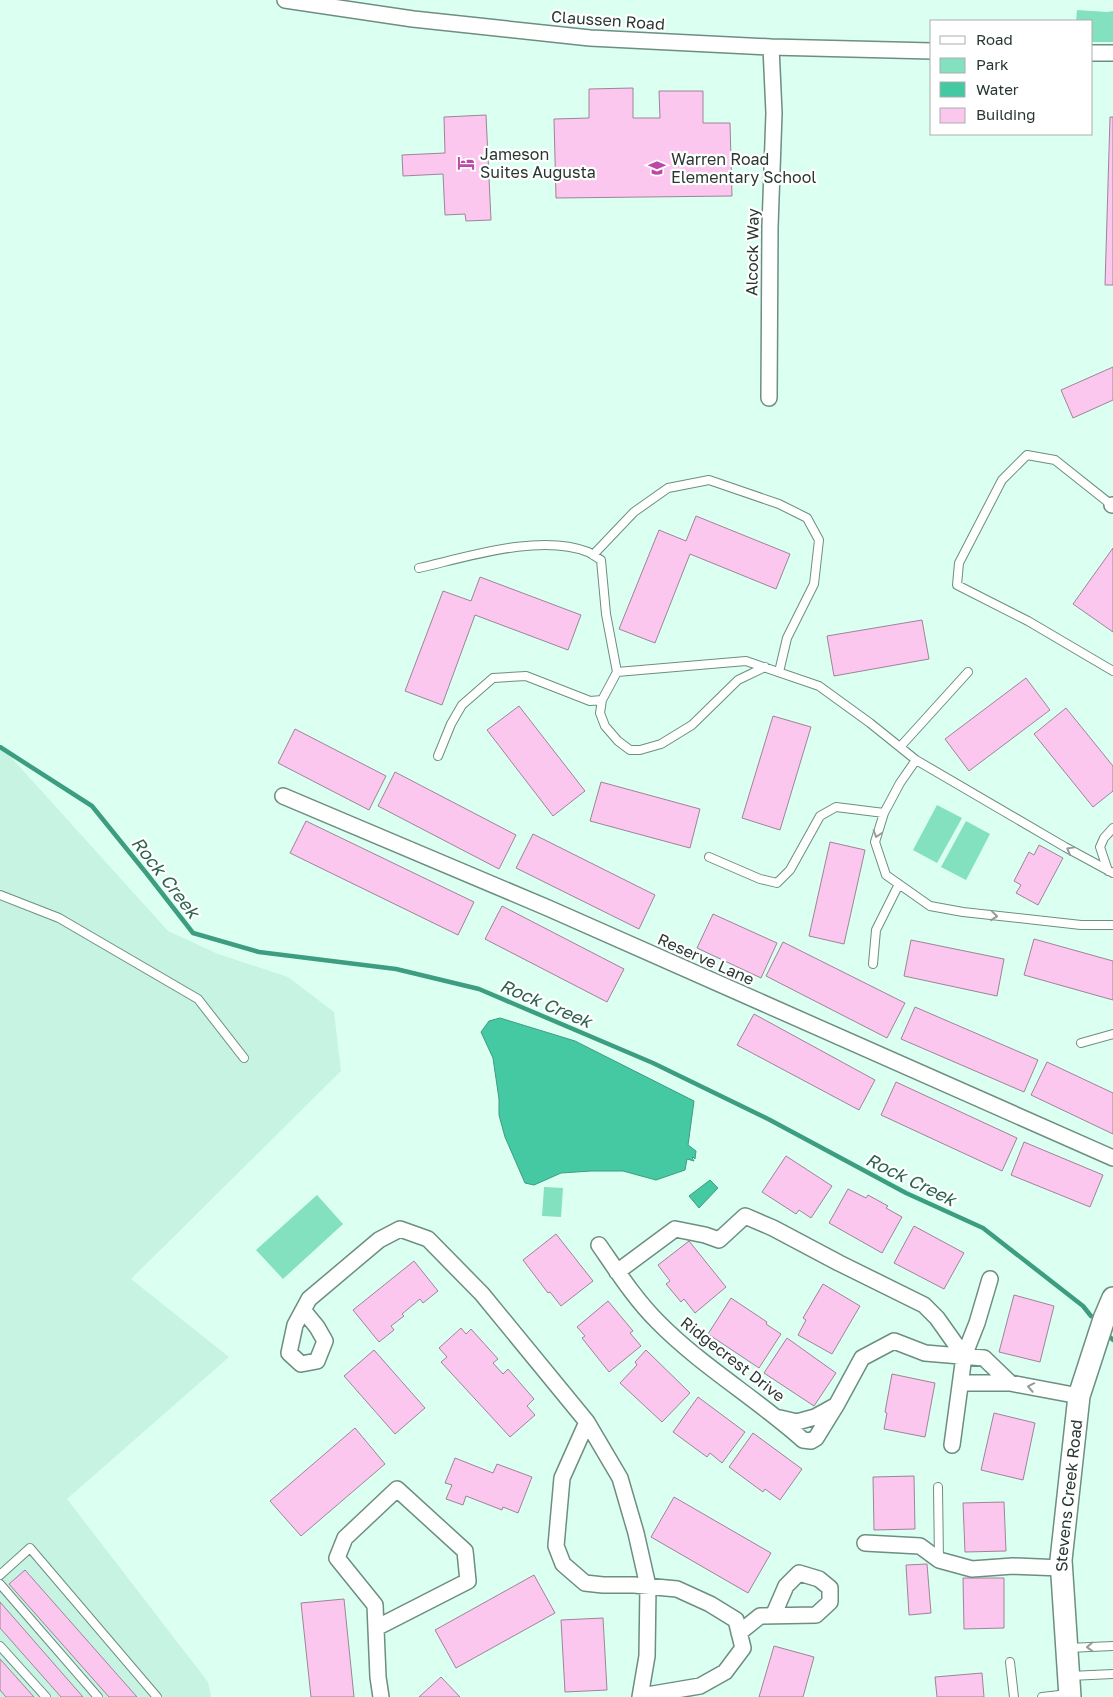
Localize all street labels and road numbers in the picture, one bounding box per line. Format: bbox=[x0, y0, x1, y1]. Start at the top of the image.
street label: Claussen Road bbox=[550, 6, 666, 34]
street label: Alcock Way bbox=[741, 208, 763, 296]
street label: Reserve Lane bbox=[654, 929, 758, 989]
street label: Ridgecrest Drive bbox=[677, 1312, 789, 1406]
street label: Stevens Creek Road bbox=[1051, 1418, 1086, 1573]

